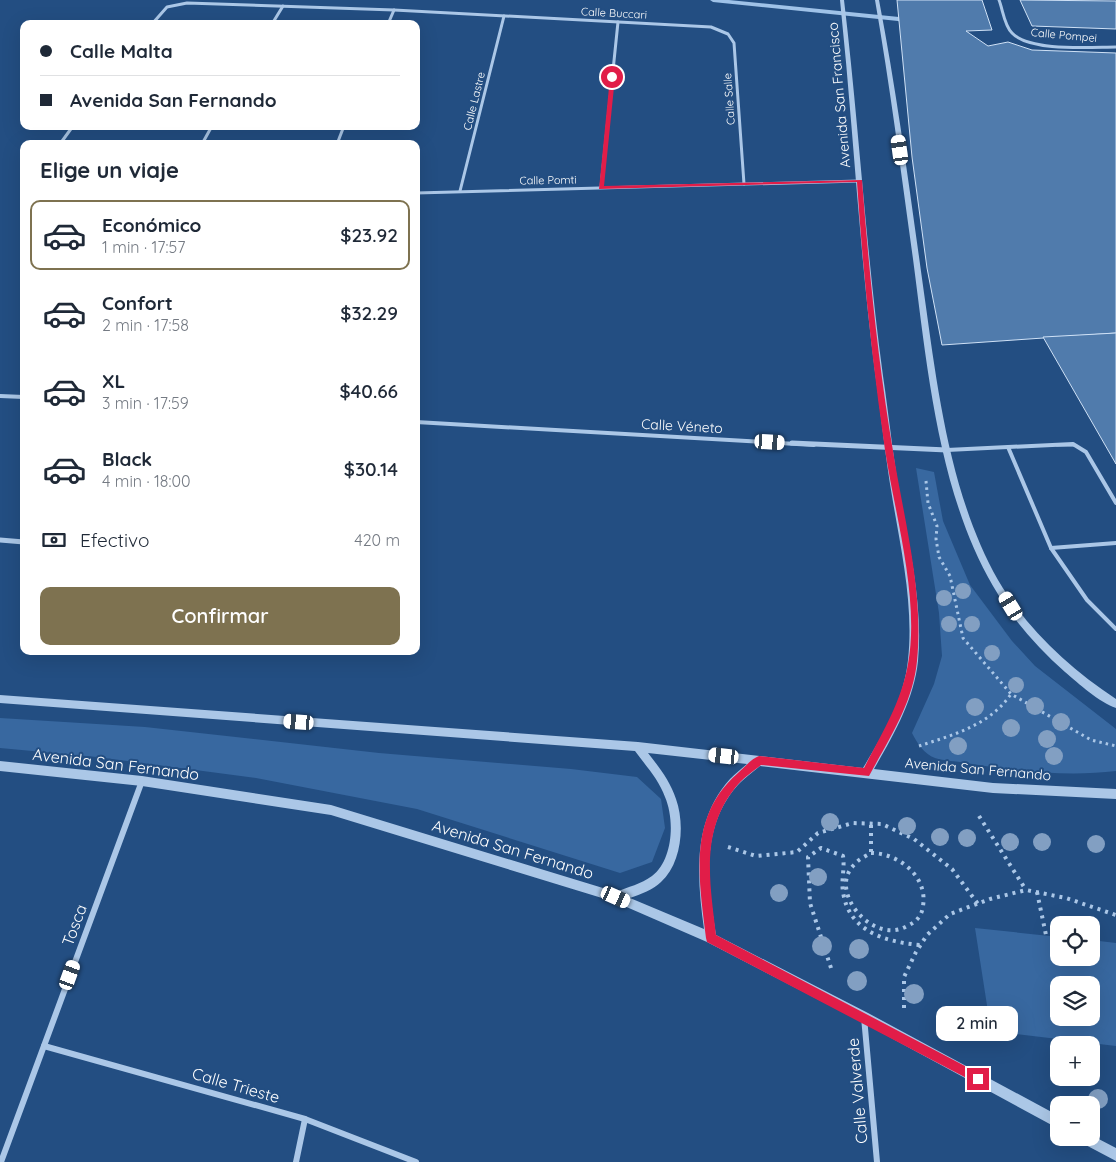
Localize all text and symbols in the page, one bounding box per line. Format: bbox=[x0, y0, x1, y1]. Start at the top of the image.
street label: Calle Buccari bbox=[581, 4, 647, 22]
street label: Avenida San Francisco bbox=[824, 21, 854, 169]
street label: Calle Pompei bbox=[1030, 25, 1098, 45]
text: Calle Malta bbox=[70, 39, 173, 63]
route start bbox=[601, 66, 623, 88]
street label: Calle Lastre bbox=[460, 70, 488, 132]
street label: Calle Salle bbox=[720, 73, 738, 125]
text: Avenida San Fernando bbox=[70, 88, 277, 112]
car bbox=[890, 134, 909, 166]
text: Elige un viaje bbox=[40, 156, 179, 184]
street label: Calle Pomti bbox=[519, 173, 577, 187]
icon: car bbox=[42, 213, 87, 258]
text: Económico bbox=[102, 213, 201, 237]
text: $23.92 bbox=[340, 223, 398, 247]
text: 1 min · 17:57 bbox=[102, 237, 185, 257]
icon: car bbox=[42, 291, 87, 336]
text: Confort bbox=[102, 291, 173, 315]
text: $32.29 bbox=[340, 301, 398, 325]
text: 2 min · 17:58 bbox=[102, 315, 189, 335]
icon: car bbox=[42, 369, 87, 414]
text: XL bbox=[102, 369, 125, 393]
text: $40.66 bbox=[339, 379, 398, 403]
text: 3 min · 17:59 bbox=[102, 393, 189, 413]
street label: Calle Véneto bbox=[641, 415, 723, 437]
car bbox=[754, 434, 785, 450]
icon: car bbox=[42, 447, 87, 492]
text: Black bbox=[102, 447, 152, 471]
text: $30.14 bbox=[344, 457, 398, 481]
text: 4 min · 18:00 bbox=[102, 471, 191, 491]
icon: cash bbox=[40, 526, 68, 554]
text: Efectivo bbox=[80, 528, 149, 552]
text: 420 m bbox=[354, 530, 400, 550]
button: Confirmar bbox=[40, 587, 400, 645]
car bbox=[996, 589, 1025, 623]
car bbox=[283, 713, 314, 731]
street label: Avenida San Fernando bbox=[32, 744, 200, 784]
car bbox=[708, 747, 739, 765]
street label: Avenida San Fernando bbox=[904, 754, 1052, 784]
street label: Avenida San Fernando bbox=[430, 815, 596, 883]
car bbox=[599, 884, 632, 910]
street label: Tosca bbox=[57, 901, 91, 949]
map controls bbox=[1050, 916, 1100, 1146]
button: locate bbox=[1050, 916, 1100, 966]
car bbox=[57, 958, 82, 992]
button: layers bbox=[1050, 976, 1100, 1026]
callout: 2 min bbox=[937, 1006, 1019, 1042]
text: 2 min bbox=[956, 1013, 998, 1033]
button: + bbox=[1050, 1036, 1100, 1086]
street label: Calle Valverde bbox=[842, 1037, 872, 1145]
street label: Calle Trieste bbox=[190, 1063, 282, 1107]
route end bbox=[967, 1068, 989, 1090]
button: − bbox=[1050, 1096, 1100, 1146]

